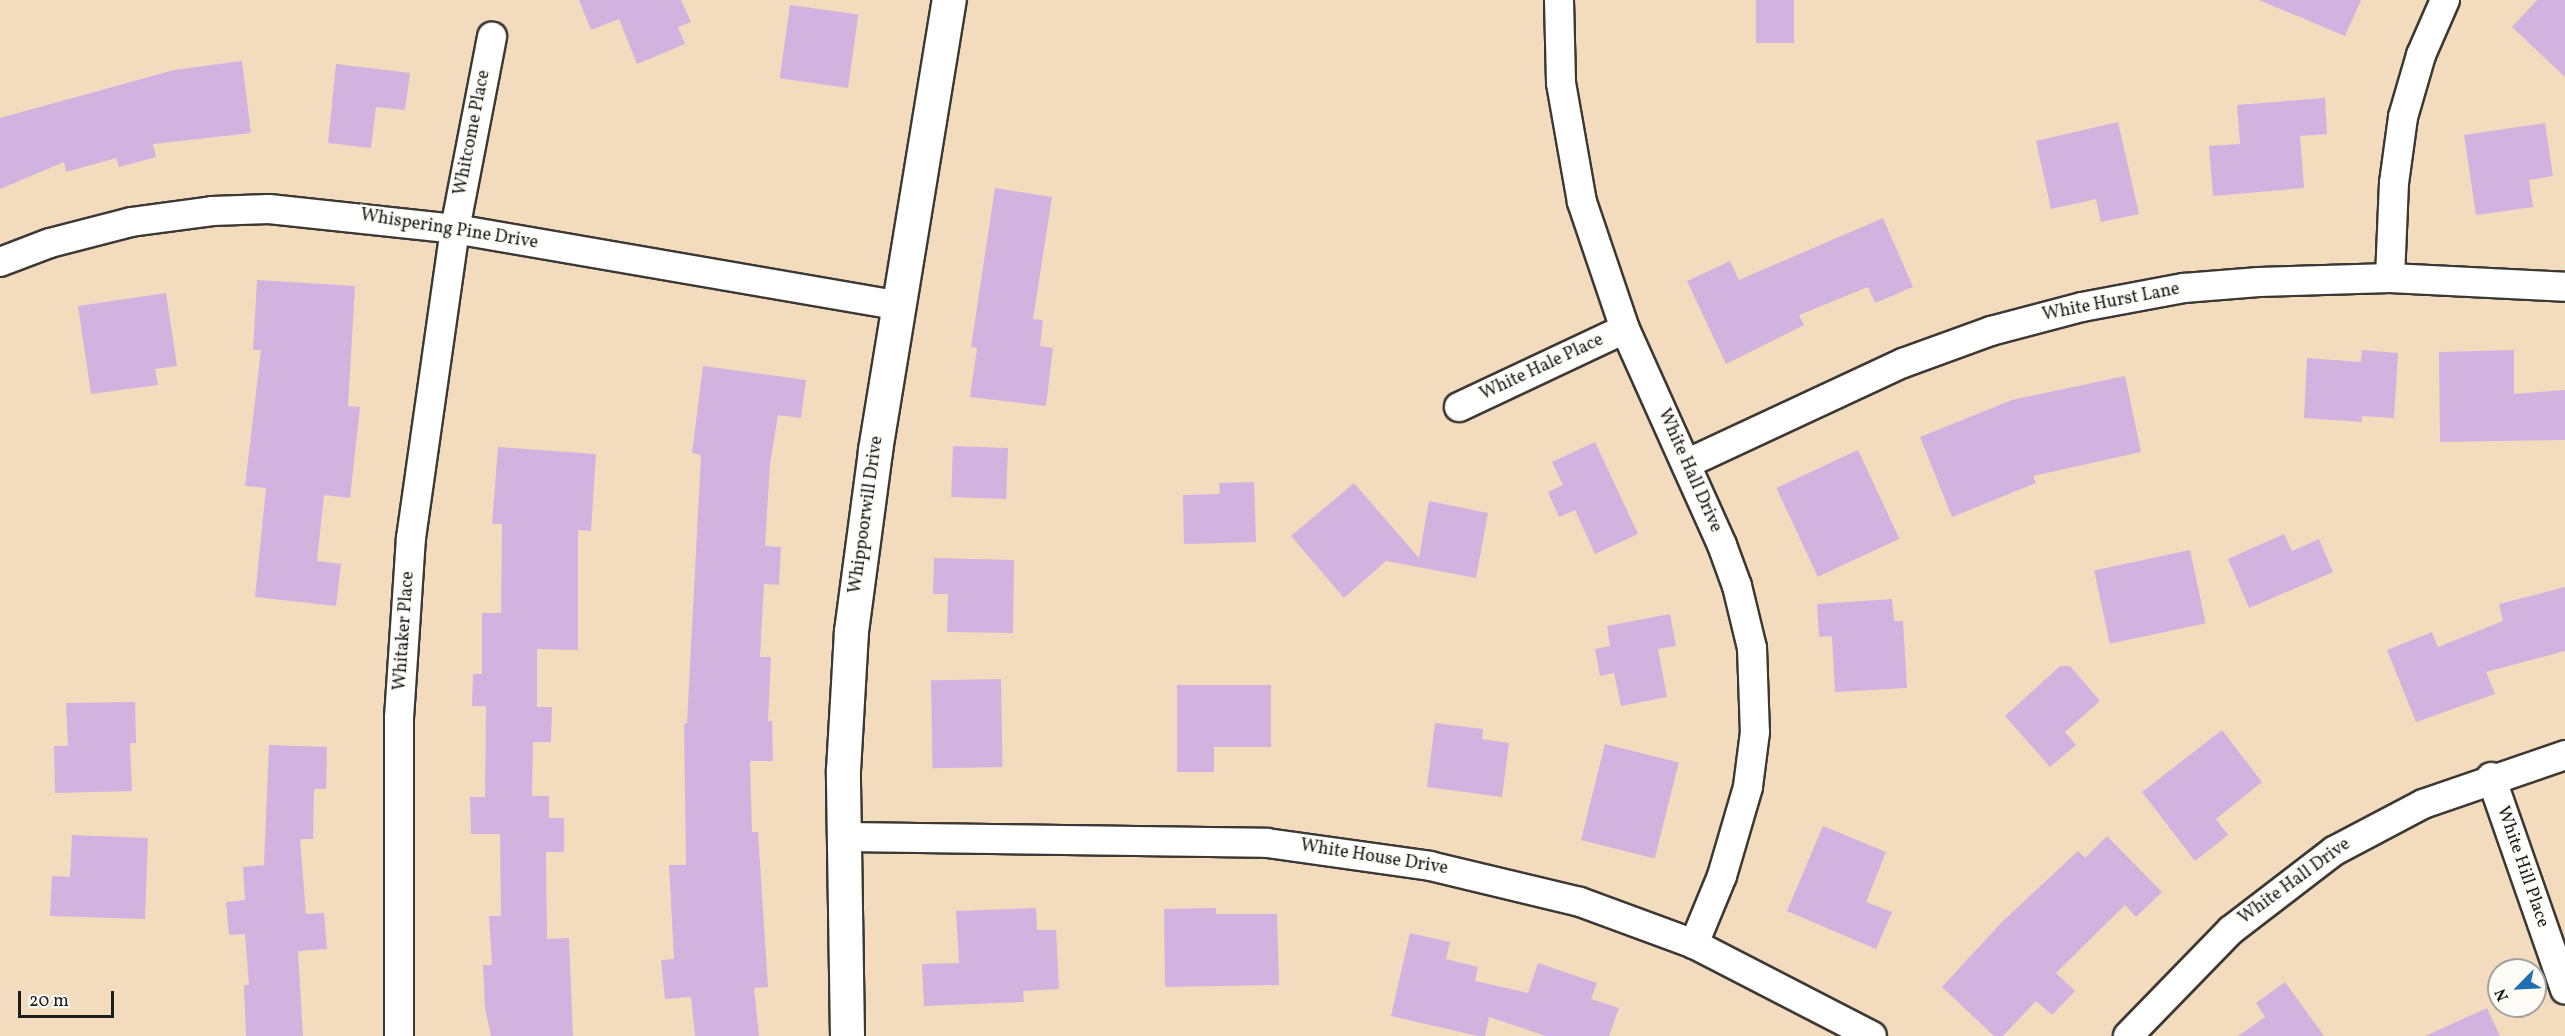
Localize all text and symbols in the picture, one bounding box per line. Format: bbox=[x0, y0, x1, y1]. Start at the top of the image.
street label: Whitcome Place bbox=[450, 68, 496, 198]
street label: Whispering Pine Drive bbox=[359, 205, 539, 255]
street label: White Hurst Lane bbox=[2040, 279, 2182, 327]
street label: White Hale Place bbox=[1477, 330, 1607, 406]
street label: White Hall Drive bbox=[1652, 406, 1726, 536]
street label: Whippoorwill Drive bbox=[845, 435, 889, 595]
street label: Whitaker Place bbox=[390, 570, 420, 692]
street label: White Hill Place bbox=[2491, 803, 2553, 931]
street label: White Hall Drive bbox=[2235, 834, 2355, 930]
street label: White House Drive bbox=[1299, 836, 1449, 880]
north arrow bbox=[2487, 958, 2547, 1018]
scale bar bbox=[21, 979, 117, 1017]
text: N bbox=[2490, 985, 2515, 1004]
text: 20 m bbox=[29, 989, 69, 1014]

